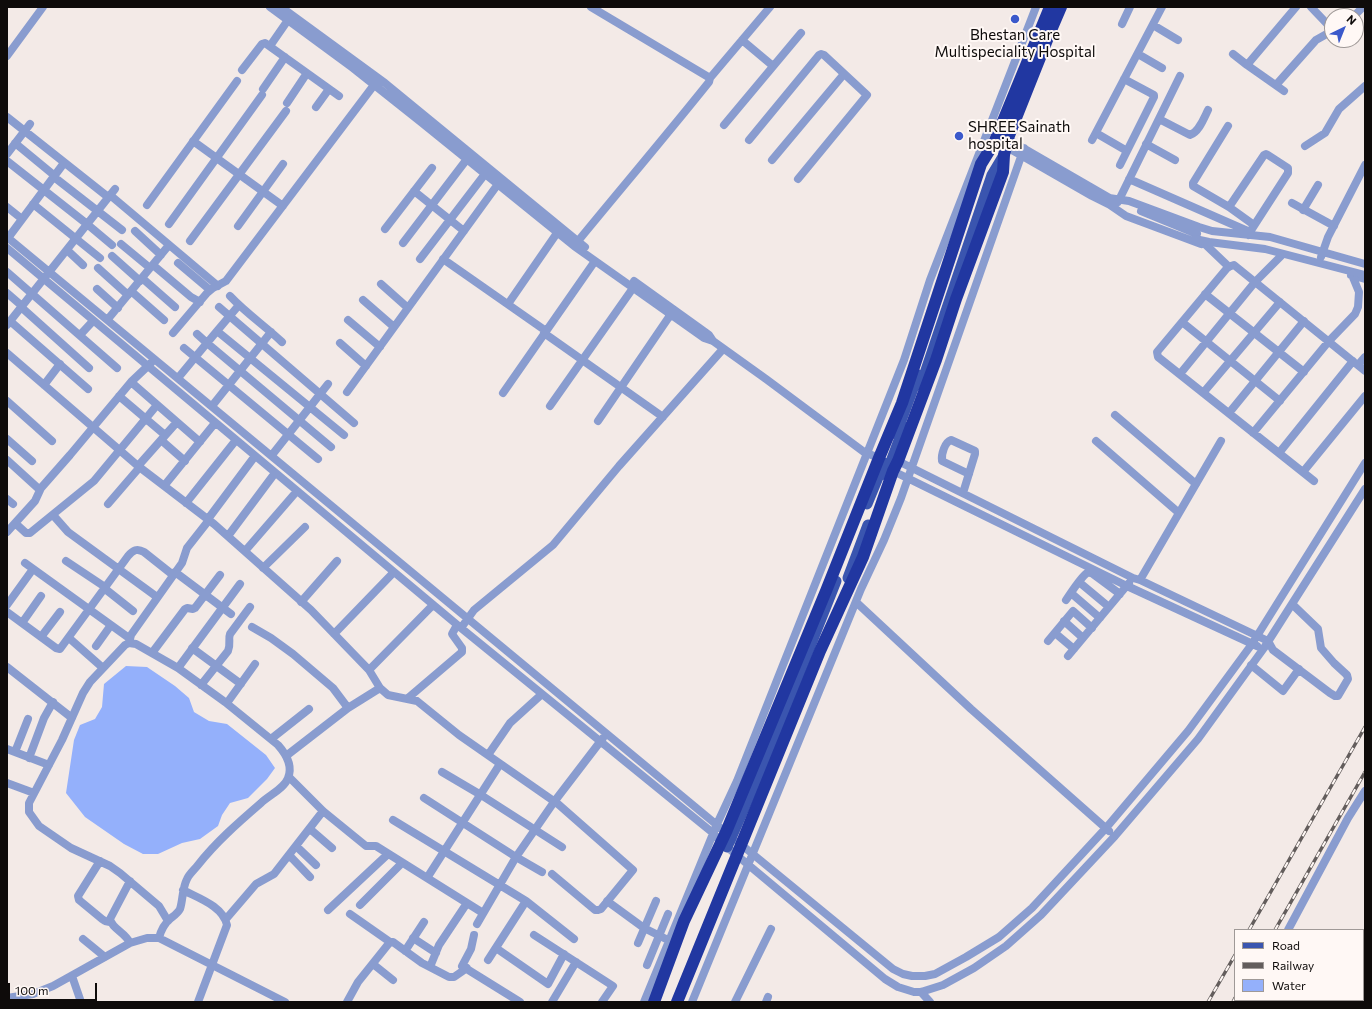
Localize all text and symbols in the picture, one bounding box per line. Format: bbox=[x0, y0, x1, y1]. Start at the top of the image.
north arrow bbox=[1324, 8, 1364, 48]
text: N bbox=[1344, 12, 1359, 27]
marker: Bhestan Care Multispeciality Hospital bbox=[1009, 13, 1021, 25]
place label: Bhestan Care Multispeciality Hospital bbox=[934, 26, 1096, 61]
place label: SHREE Sainath hospital bbox=[968, 118, 1070, 153]
marker: SHREE Sainath hospital bbox=[953, 130, 965, 142]
legend bbox=[1234, 929, 1364, 1001]
text: Road bbox=[1272, 938, 1300, 952]
text: Railway bbox=[1272, 958, 1314, 972]
scale bar bbox=[10, 975, 99, 1001]
text: Water bbox=[1272, 978, 1306, 992]
text: 100 m bbox=[15, 983, 49, 997]

